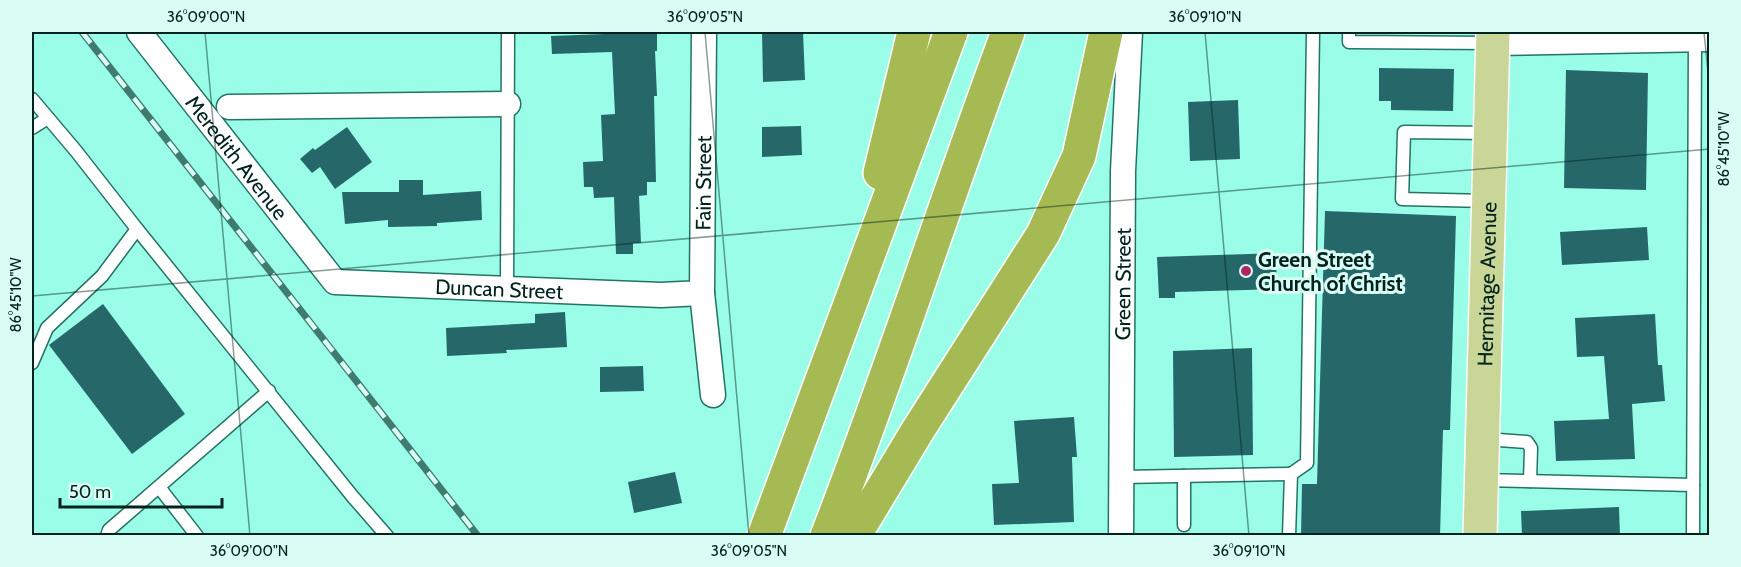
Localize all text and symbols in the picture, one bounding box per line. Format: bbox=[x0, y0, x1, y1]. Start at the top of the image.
text: 36°09'00"N bbox=[167, 8, 245, 26]
text: 36°09'05"N bbox=[667, 8, 743, 26]
text: 36°09'10"N bbox=[1168, 8, 1242, 26]
street label: Meredith Avenue bbox=[181, 90, 294, 224]
text: 86°45'10"W bbox=[1715, 111, 1733, 187]
street label: Fain Street bbox=[690, 135, 716, 231]
street label: Hermitage Avenue bbox=[1472, 201, 1501, 367]
street label: Green Street bbox=[1110, 228, 1135, 340]
place label: Green Street Church of Christ bbox=[1258, 247, 1403, 296]
text: 86°45'10"W bbox=[7, 257, 25, 333]
marker: Green Street Church of Christ bbox=[1239, 264, 1253, 278]
street label: Duncan Street bbox=[435, 274, 564, 304]
scale bar bbox=[60, 471, 222, 509]
text: 50 m bbox=[69, 481, 111, 503]
text: 36°09'00"N bbox=[210, 542, 288, 560]
text: 36°09'05"N bbox=[711, 542, 787, 560]
text: 36°09'10"N bbox=[1212, 542, 1286, 560]

